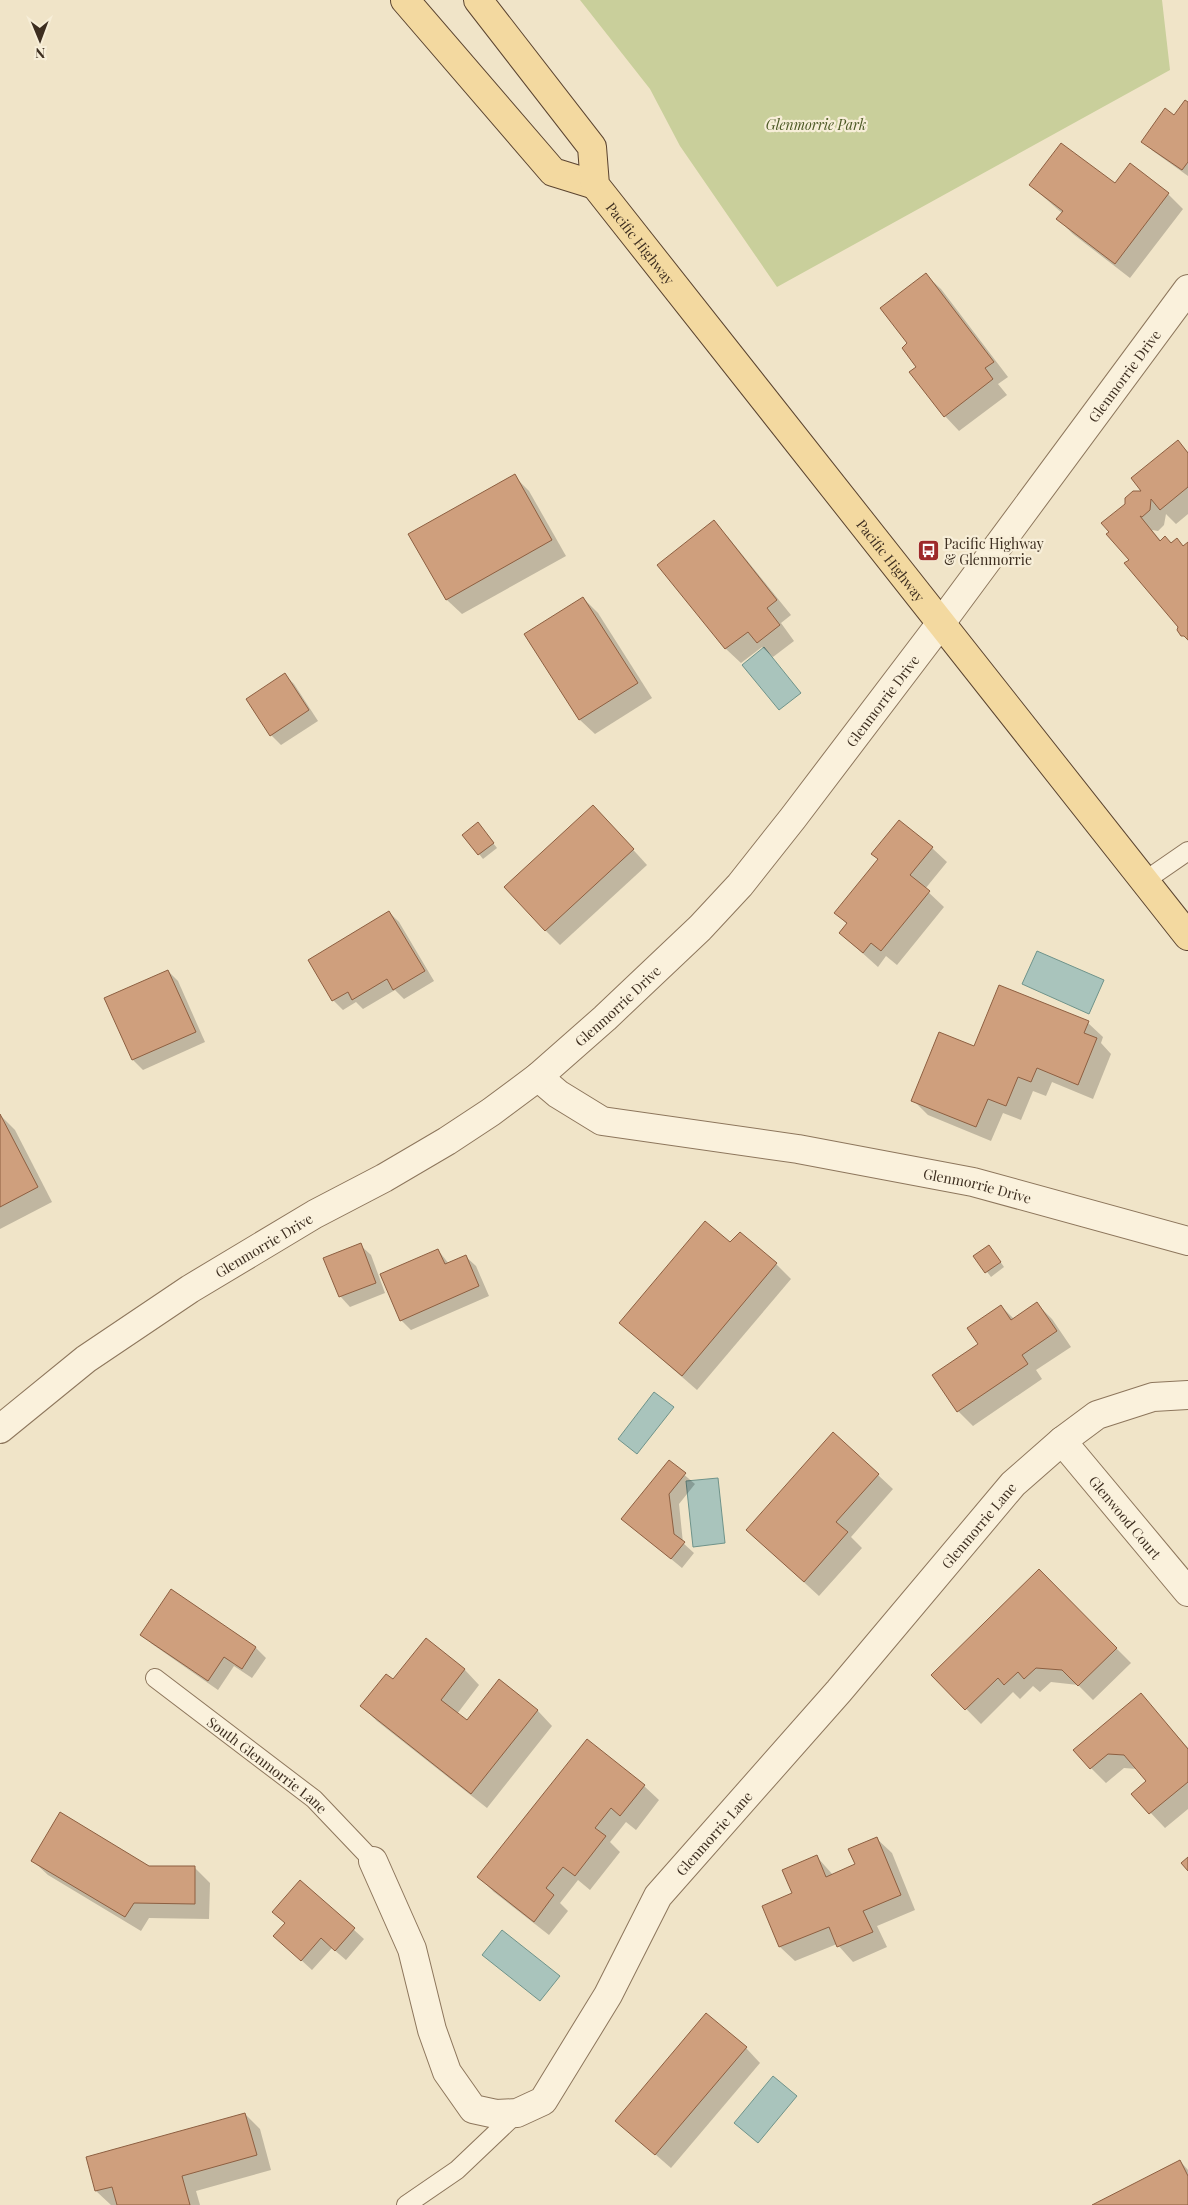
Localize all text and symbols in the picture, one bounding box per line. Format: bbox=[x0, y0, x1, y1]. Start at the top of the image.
north arrow bbox=[15, 15, 65, 65]
text: N bbox=[35, 44, 45, 63]
park label: Glenmorrie Park bbox=[766, 115, 866, 134]
street label: Pacific Highway bbox=[602, 198, 679, 288]
street label: Glenmorrie Drive bbox=[1083, 325, 1165, 426]
street label: Pacific Highway bbox=[853, 515, 930, 605]
place label: Pacific Highway & Glenmorrie bbox=[944, 534, 1044, 569]
bus stop icon: Pacific Highway & Glenmorrie bbox=[916, 539, 940, 563]
street label: Glenmorrie Drive bbox=[841, 651, 923, 750]
street label: Glenmorrie Drive bbox=[570, 961, 664, 1050]
street label: Glenmorrie Drive bbox=[922, 1163, 1034, 1207]
street label: Glenmorrie Drive bbox=[211, 1208, 316, 1282]
street label: Glenwood Court bbox=[1085, 1471, 1166, 1564]
street label: Glenmorrie Lane bbox=[937, 1478, 1020, 1572]
street label: South Glenmorrie Lane bbox=[204, 1712, 332, 1817]
street label: Glenmorrie Lane bbox=[671, 1787, 756, 1879]

